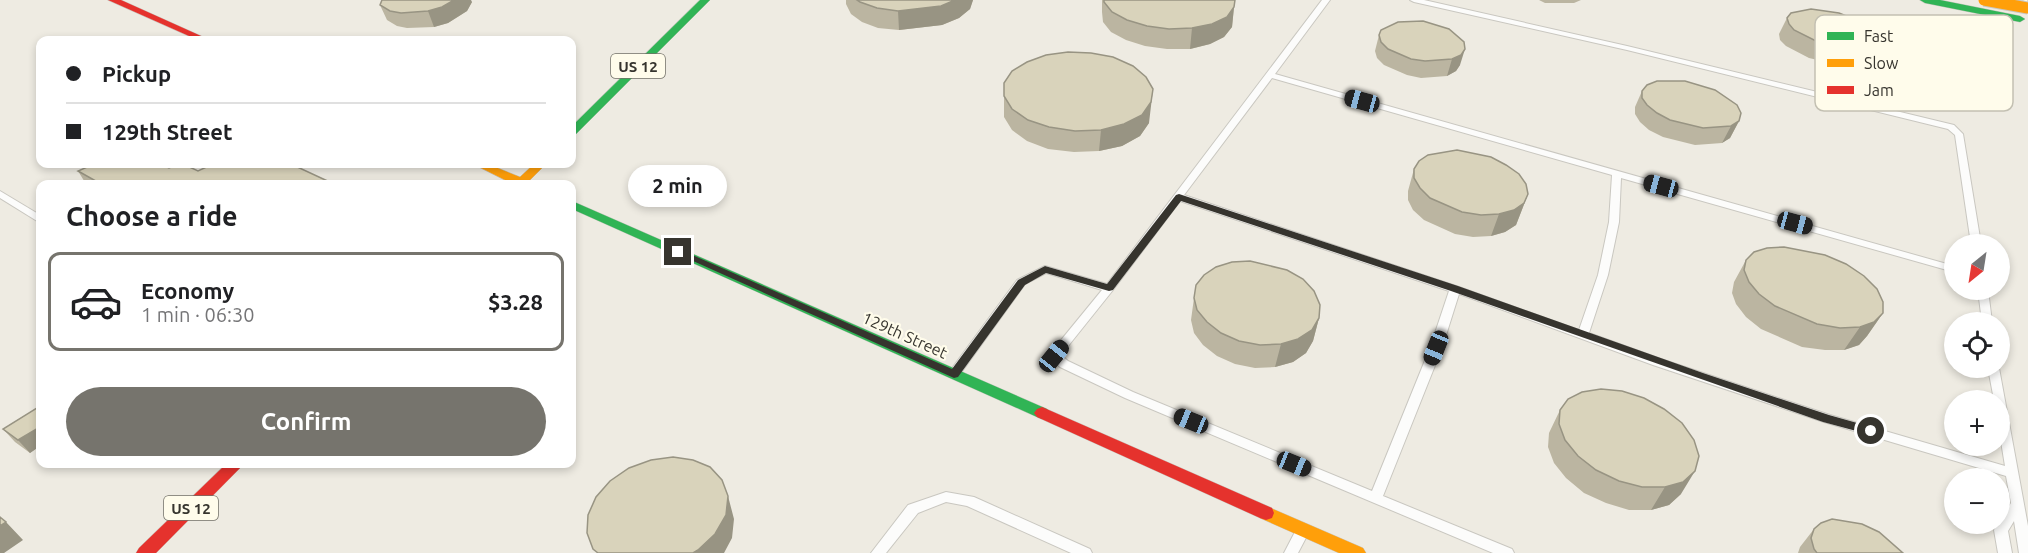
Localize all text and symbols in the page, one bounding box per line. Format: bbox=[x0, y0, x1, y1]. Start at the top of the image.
legend bbox=[1815, 15, 2013, 111]
text: Fast bbox=[1864, 27, 1894, 45]
road number: US 12 bbox=[611, 54, 665, 78]
text: Slow bbox=[1864, 54, 1899, 72]
text: Pickup bbox=[102, 61, 171, 86]
text: Jam bbox=[1864, 81, 1894, 99]
car bbox=[1342, 88, 1382, 114]
text: 129th Street bbox=[102, 119, 232, 144]
callout: 2 min bbox=[628, 165, 728, 207]
car bbox=[1641, 173, 1681, 199]
text: 2 min bbox=[652, 174, 703, 197]
text: Choose a ride bbox=[66, 201, 238, 231]
car bbox=[1775, 210, 1815, 236]
north arrow bbox=[1944, 234, 2010, 300]
map controls bbox=[1944, 234, 2010, 534]
route end bbox=[664, 238, 691, 265]
icon: car bbox=[69, 275, 123, 329]
text: Economy bbox=[141, 278, 234, 303]
text: $3.28 bbox=[488, 289, 543, 314]
text: 1 min · 06:30 bbox=[141, 303, 255, 326]
street label: 129th Street bbox=[860, 308, 951, 362]
button: locate bbox=[1944, 312, 2010, 378]
car bbox=[1421, 328, 1451, 368]
car bbox=[1036, 336, 1072, 376]
button: Confirm bbox=[66, 387, 546, 456]
button: + bbox=[1944, 390, 2010, 456]
car bbox=[1171, 406, 1211, 436]
route start bbox=[1857, 417, 1884, 444]
car bbox=[1274, 449, 1314, 479]
button: − bbox=[1944, 468, 2010, 534]
road number: US 12 bbox=[164, 496, 218, 520]

